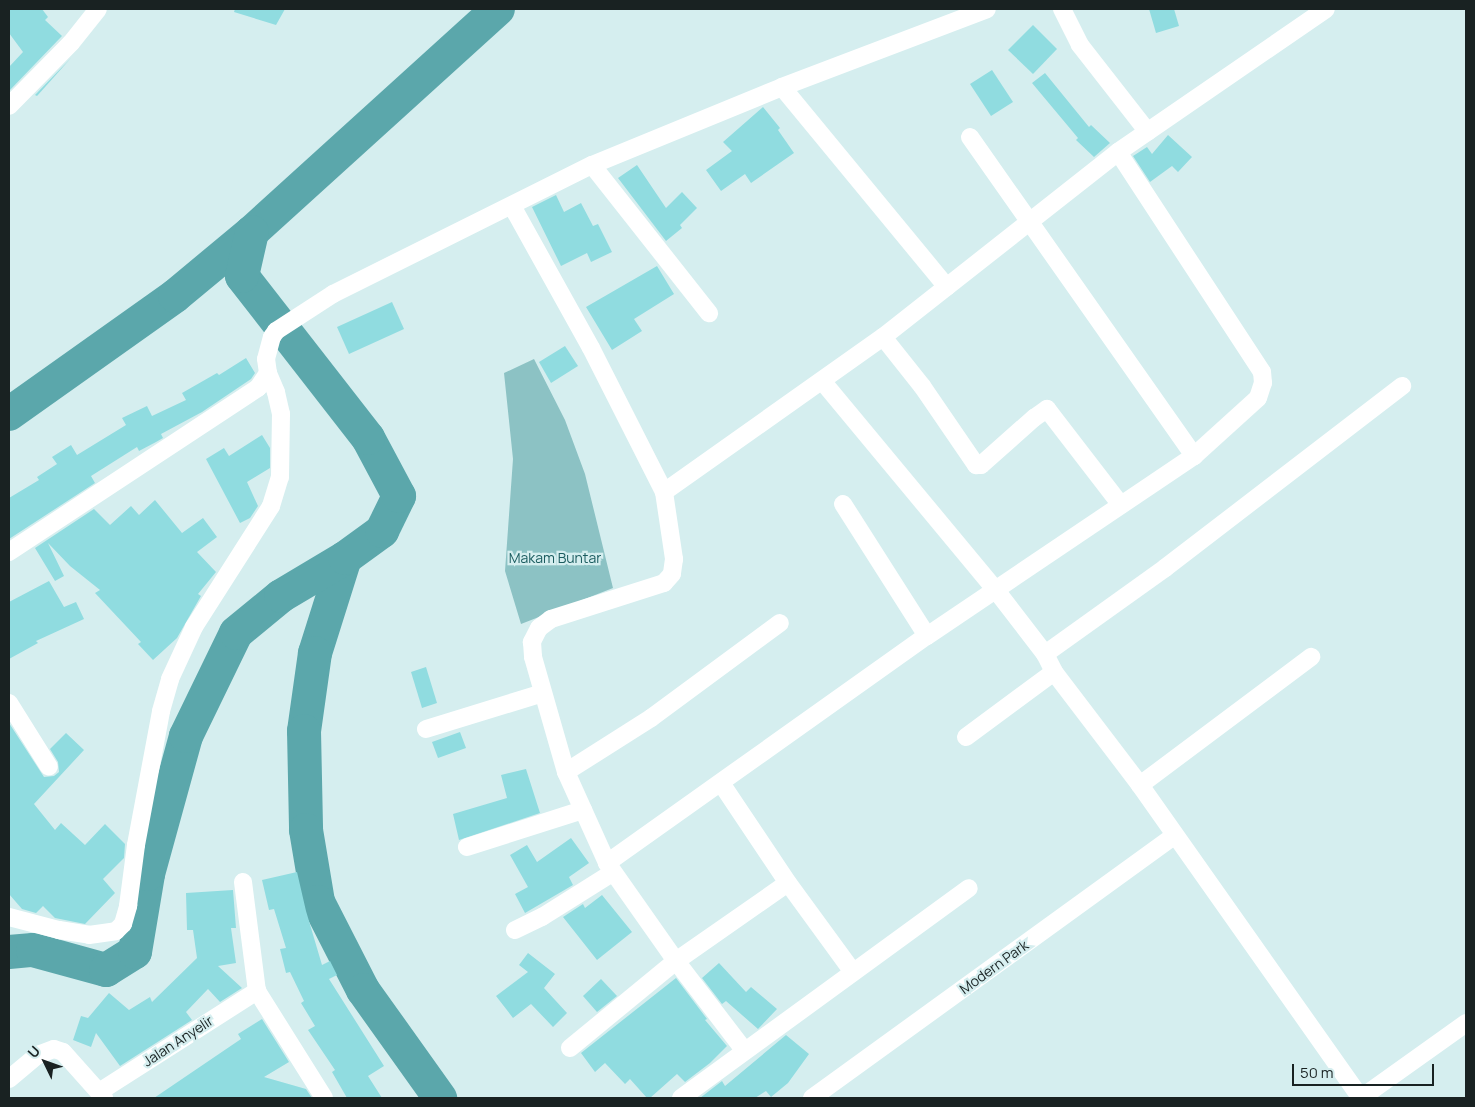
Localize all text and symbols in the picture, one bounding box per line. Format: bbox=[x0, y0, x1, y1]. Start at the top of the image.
park label: Makam Buntar bbox=[509, 550, 601, 566]
street label: Modern Park bbox=[956, 937, 1032, 997]
street label: Jalan Anyelir bbox=[140, 1012, 216, 1070]
north arrow bbox=[20, 1037, 70, 1087]
text: U bbox=[23, 1042, 44, 1062]
scale bar bbox=[1295, 1054, 1438, 1086]
text: 50 m bbox=[1300, 1062, 1334, 1083]

